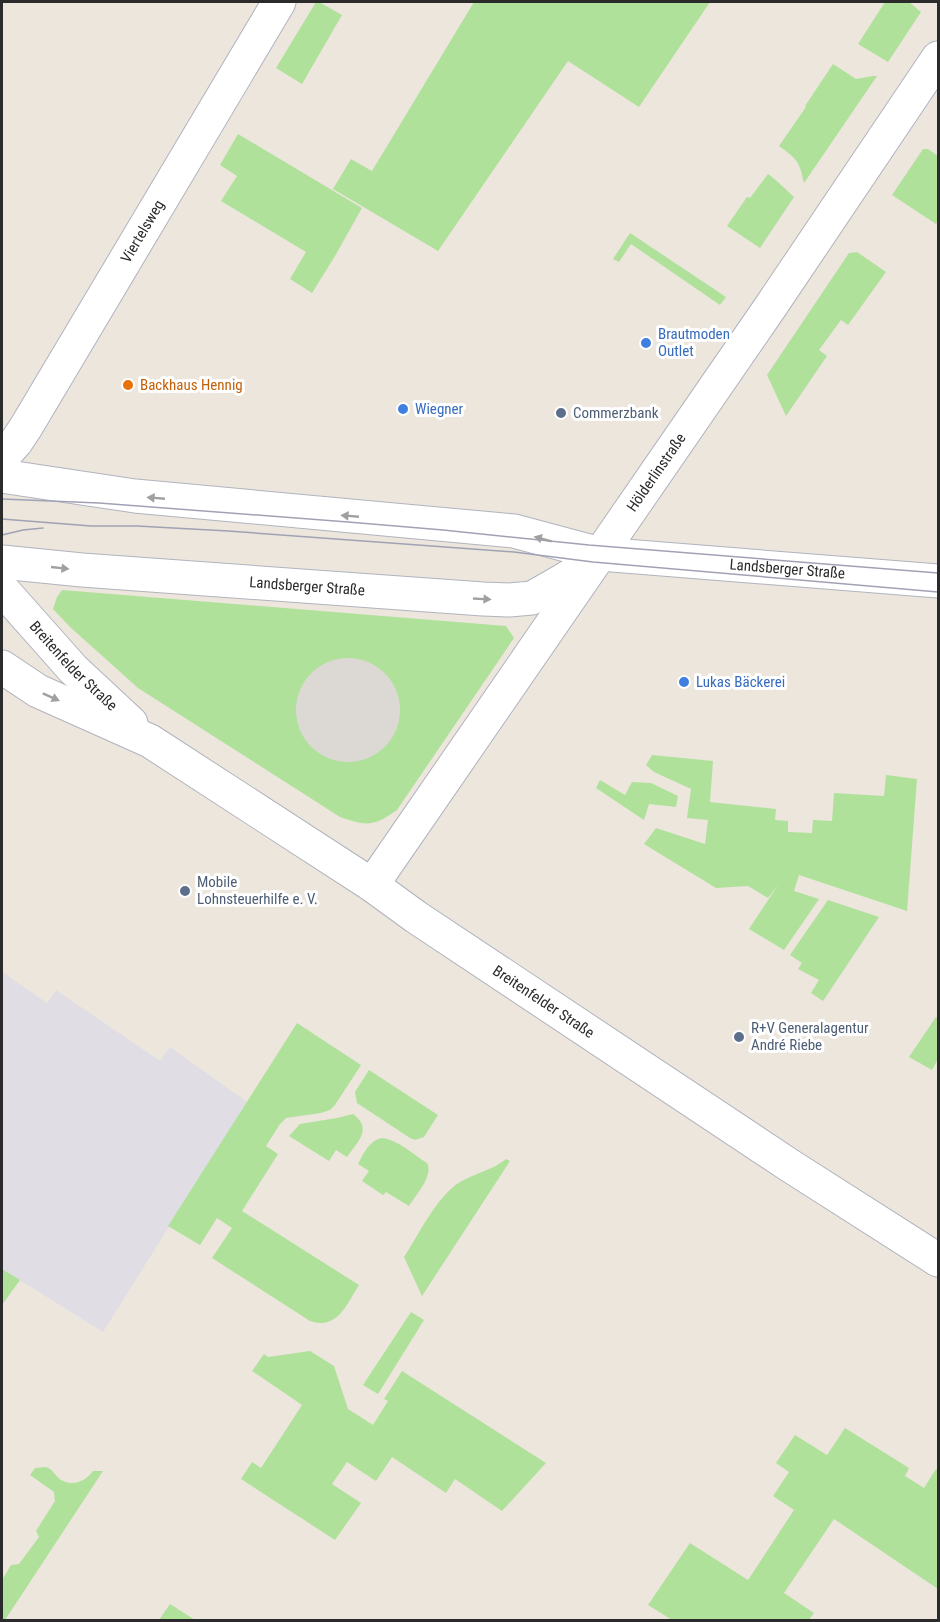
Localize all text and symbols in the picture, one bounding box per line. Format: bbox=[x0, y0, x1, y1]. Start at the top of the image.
street label: Viertelsweg bbox=[117, 197, 168, 266]
place label: Brautmoden Outlet bbox=[658, 325, 730, 360]
marker: Brautmoden Outlet bbox=[639, 336, 653, 350]
place label: Backhaus Hennig bbox=[140, 376, 243, 394]
marker: Backhaus Hennig bbox=[121, 378, 135, 392]
place label: Wiegner bbox=[415, 400, 464, 418]
marker: Wiegner bbox=[396, 402, 410, 416]
place label: Commerzbank bbox=[573, 404, 659, 422]
marker: Commerzbank bbox=[554, 406, 568, 420]
street label: Hölderlinstraße bbox=[623, 430, 690, 515]
one-way arrow bbox=[146, 493, 165, 503]
one-way arrow bbox=[340, 511, 359, 521]
one-way arrow bbox=[534, 534, 552, 543]
street label: Landsberger Straße bbox=[729, 555, 846, 583]
one-way arrow bbox=[50, 563, 69, 573]
street label: Landsberger Straße bbox=[249, 573, 365, 599]
one-way arrow bbox=[472, 594, 491, 603]
street label: Breitenfelder Straße bbox=[26, 617, 121, 714]
place label: Lukas Bäckerei bbox=[696, 673, 785, 691]
marker: Lukas Bäckerei bbox=[677, 675, 691, 689]
one-way arrow bbox=[43, 692, 61, 702]
place label: Mobile Lohnsteuerhilfe e. V. bbox=[197, 873, 318, 908]
marker: Mobile Lohnsteuerhilfe e. V. bbox=[178, 884, 192, 898]
street label: Breitenfelder Straße bbox=[489, 962, 598, 1042]
place label: R+V Generalagentur André Riebe bbox=[751, 1019, 869, 1054]
marker: R+V Generalagentur André Riebe bbox=[732, 1030, 746, 1044]

